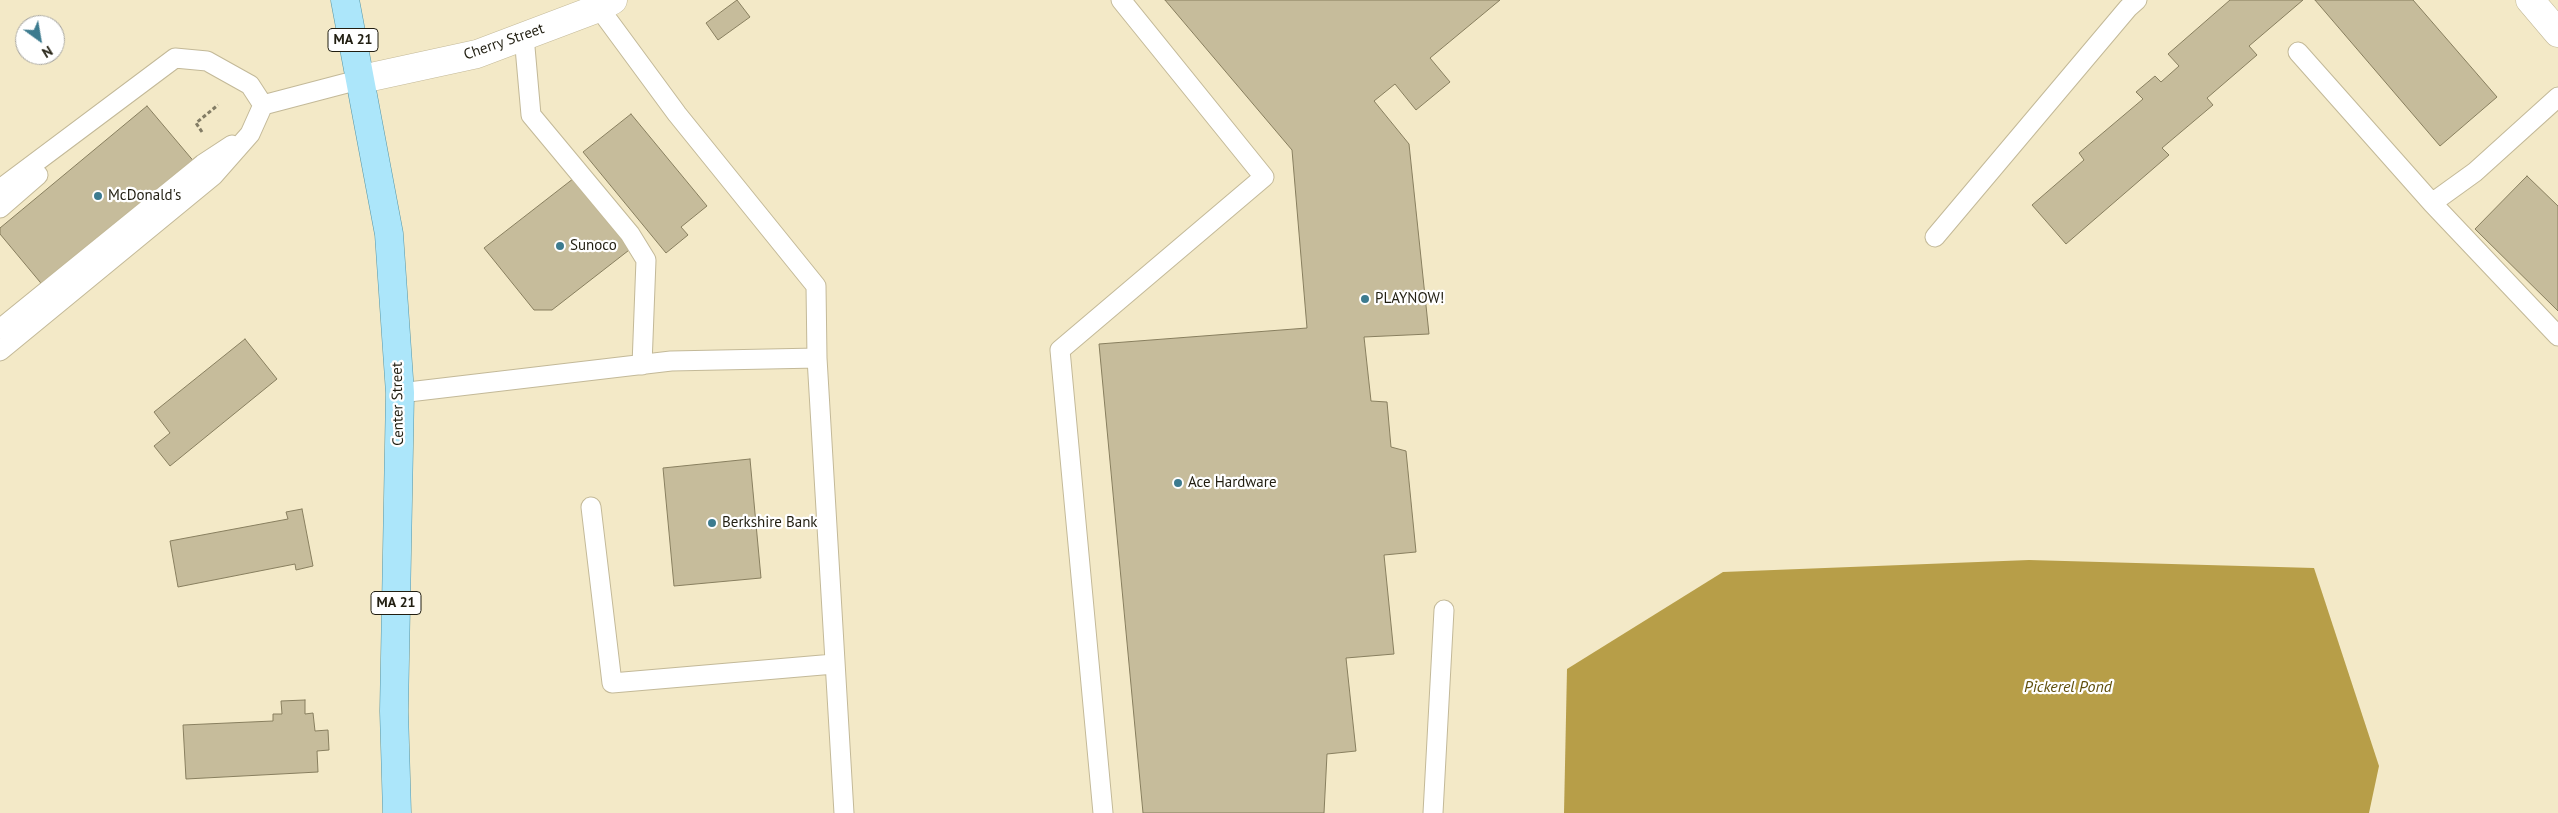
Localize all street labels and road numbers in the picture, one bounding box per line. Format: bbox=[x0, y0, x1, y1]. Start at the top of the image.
street label: Cherry Street bbox=[461, 20, 547, 64]
road number: MA 21 bbox=[328, 28, 378, 52]
street label: Center Street bbox=[388, 362, 408, 446]
road number: MA 21 bbox=[371, 592, 421, 614]

